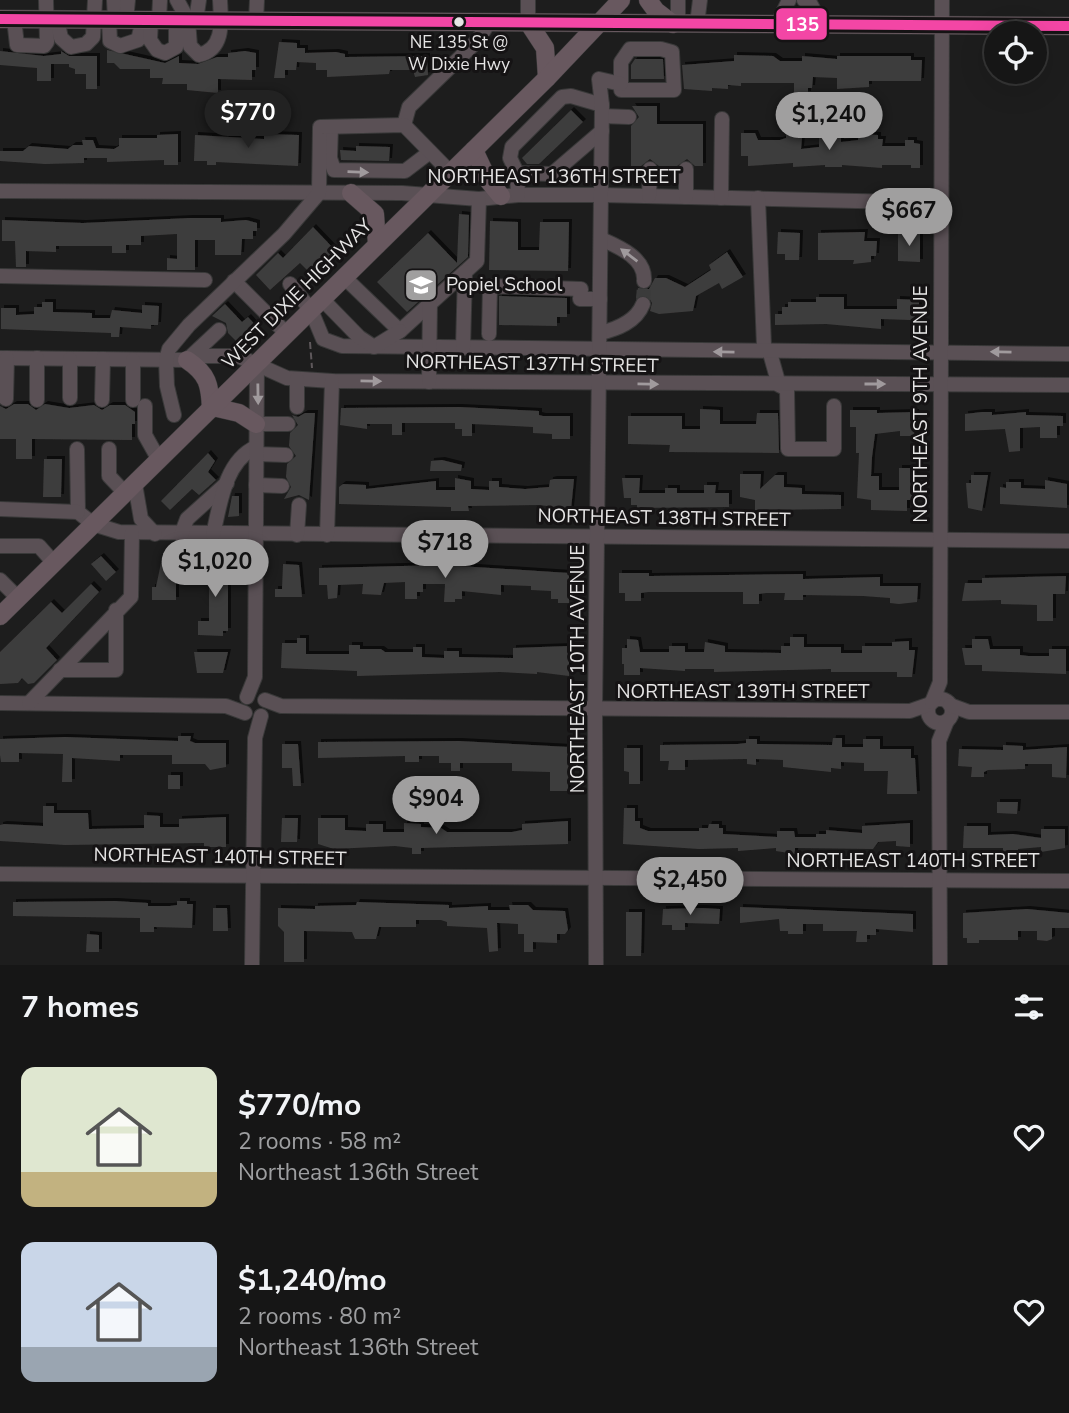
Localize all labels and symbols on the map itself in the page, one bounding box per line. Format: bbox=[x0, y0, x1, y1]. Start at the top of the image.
line badge: 135 bbox=[775, 7, 828, 41]
text: 135 bbox=[785, 12, 819, 38]
marker: NE 135 St @ W Dixie Hwy bbox=[452, 15, 466, 29]
place label: NE 135 St @ W Dixie Hwy bbox=[408, 31, 510, 76]
pin: $770 bbox=[207, 90, 289, 150]
pin: $1,240 bbox=[772, 92, 886, 152]
street label: NORTHEAST 136TH STREET bbox=[428, 164, 681, 190]
one-way arrow bbox=[347, 166, 369, 177]
pin: $667 bbox=[868, 188, 950, 248]
street label: WEST DIXIE HIGHWAY bbox=[216, 213, 378, 375]
one-way arrow bbox=[620, 249, 638, 263]
school or university icon: Popiel School bbox=[402, 266, 440, 304]
place label: Popiel School bbox=[446, 272, 563, 298]
street label: NORTHEAST 9TH AVENUE bbox=[908, 285, 934, 523]
one-way arrow bbox=[713, 346, 735, 358]
one-way arrow bbox=[990, 346, 1012, 358]
street label: NORTHEAST 137TH STREET bbox=[405, 349, 659, 379]
one-way arrow bbox=[360, 376, 382, 387]
one-way arrow bbox=[637, 378, 659, 390]
one-way arrow bbox=[864, 378, 886, 390]
one-way arrow bbox=[252, 383, 263, 405]
street label: NORTHEAST 138TH STREET bbox=[537, 503, 791, 533]
pin: $718 bbox=[404, 520, 486, 580]
pin: $1,020 bbox=[158, 540, 272, 599]
street label: NORTHEAST 10TH AVENUE bbox=[565, 545, 591, 793]
street label: NORTHEAST 139TH STREET bbox=[617, 679, 870, 705]
pin: $904 bbox=[395, 776, 477, 836]
street label: NORTHEAST 140TH STREET bbox=[93, 842, 347, 872]
street label: NORTHEAST 140TH STREET bbox=[787, 848, 1040, 874]
pin: $2,450 bbox=[633, 858, 747, 917]

